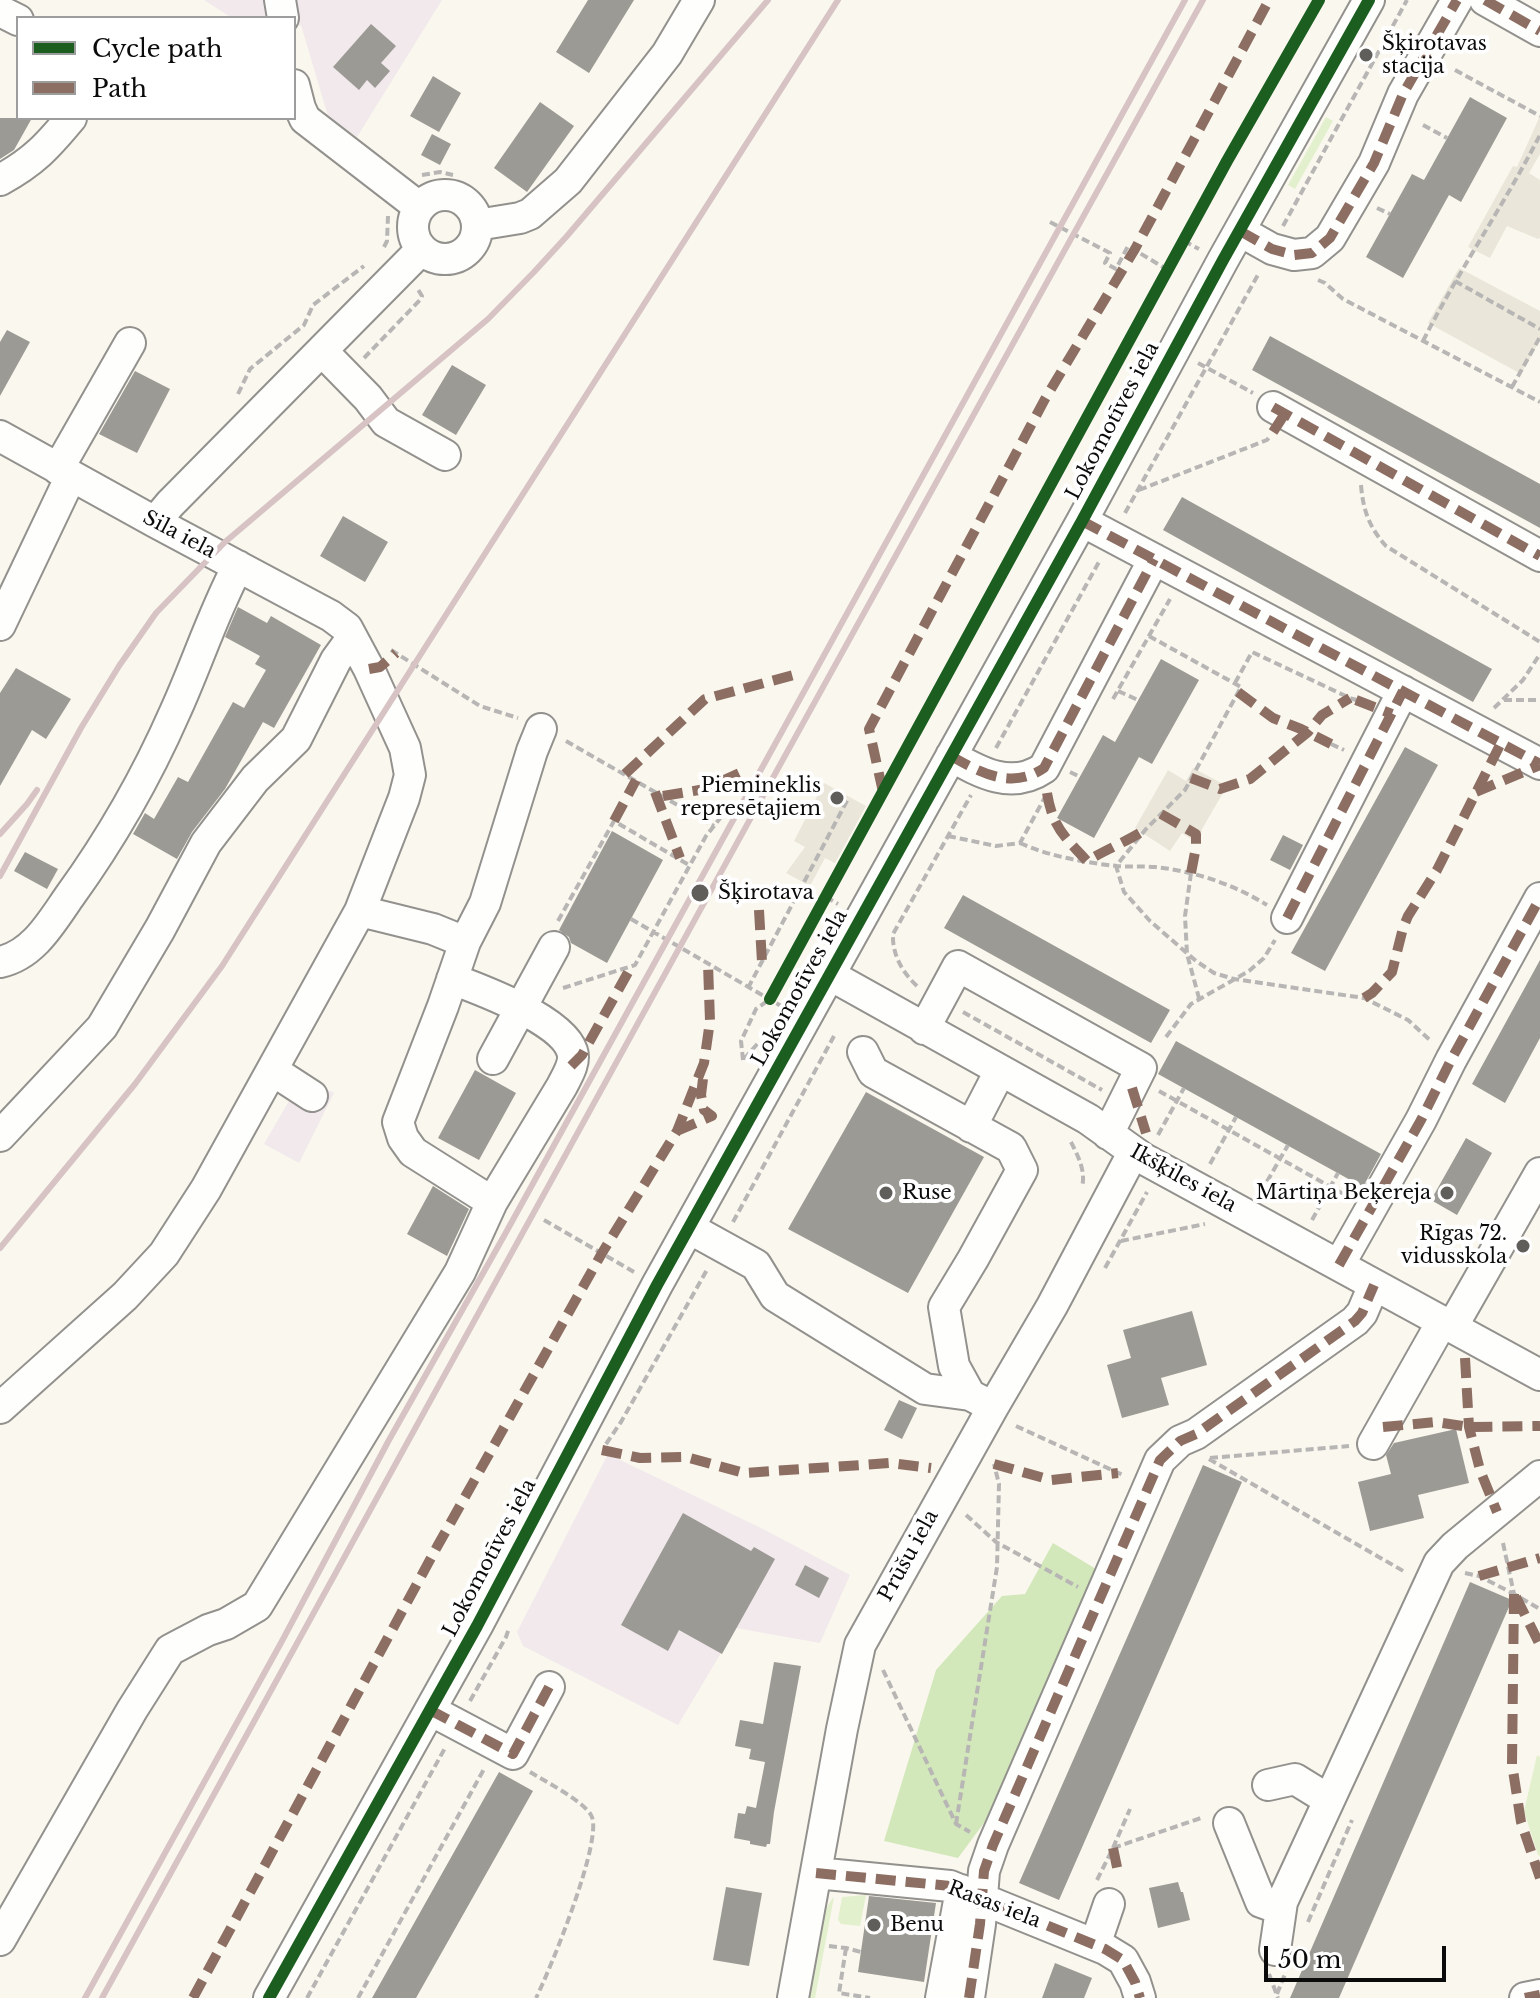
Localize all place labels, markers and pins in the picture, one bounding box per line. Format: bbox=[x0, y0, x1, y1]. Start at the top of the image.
place label: Šķirotavas stacija bbox=[1382, 32, 1487, 79]
marker: Šķirotavas stacija bbox=[1357, 46, 1375, 64]
place label: Piemineklis represētajiem bbox=[681, 774, 821, 821]
marker: Piemineklis represētajiem bbox=[828, 789, 846, 807]
place label: Šķirotava bbox=[718, 881, 814, 905]
marker: Šķirotava bbox=[689, 882, 711, 904]
place label: Ruse bbox=[902, 1181, 952, 1205]
place label: Mārtiņa Beķereja bbox=[1256, 1181, 1431, 1205]
marker: Ruse bbox=[877, 1184, 895, 1202]
marker: Mārtiņa Beķereja bbox=[1438, 1184, 1456, 1202]
place label: Rīgas 72. vidusskola bbox=[1401, 1222, 1507, 1269]
marker: Rīgas 72. vidusskola bbox=[1514, 1237, 1532, 1255]
place label: Benu bbox=[890, 1913, 944, 1937]
marker: Benu bbox=[865, 1916, 883, 1934]

